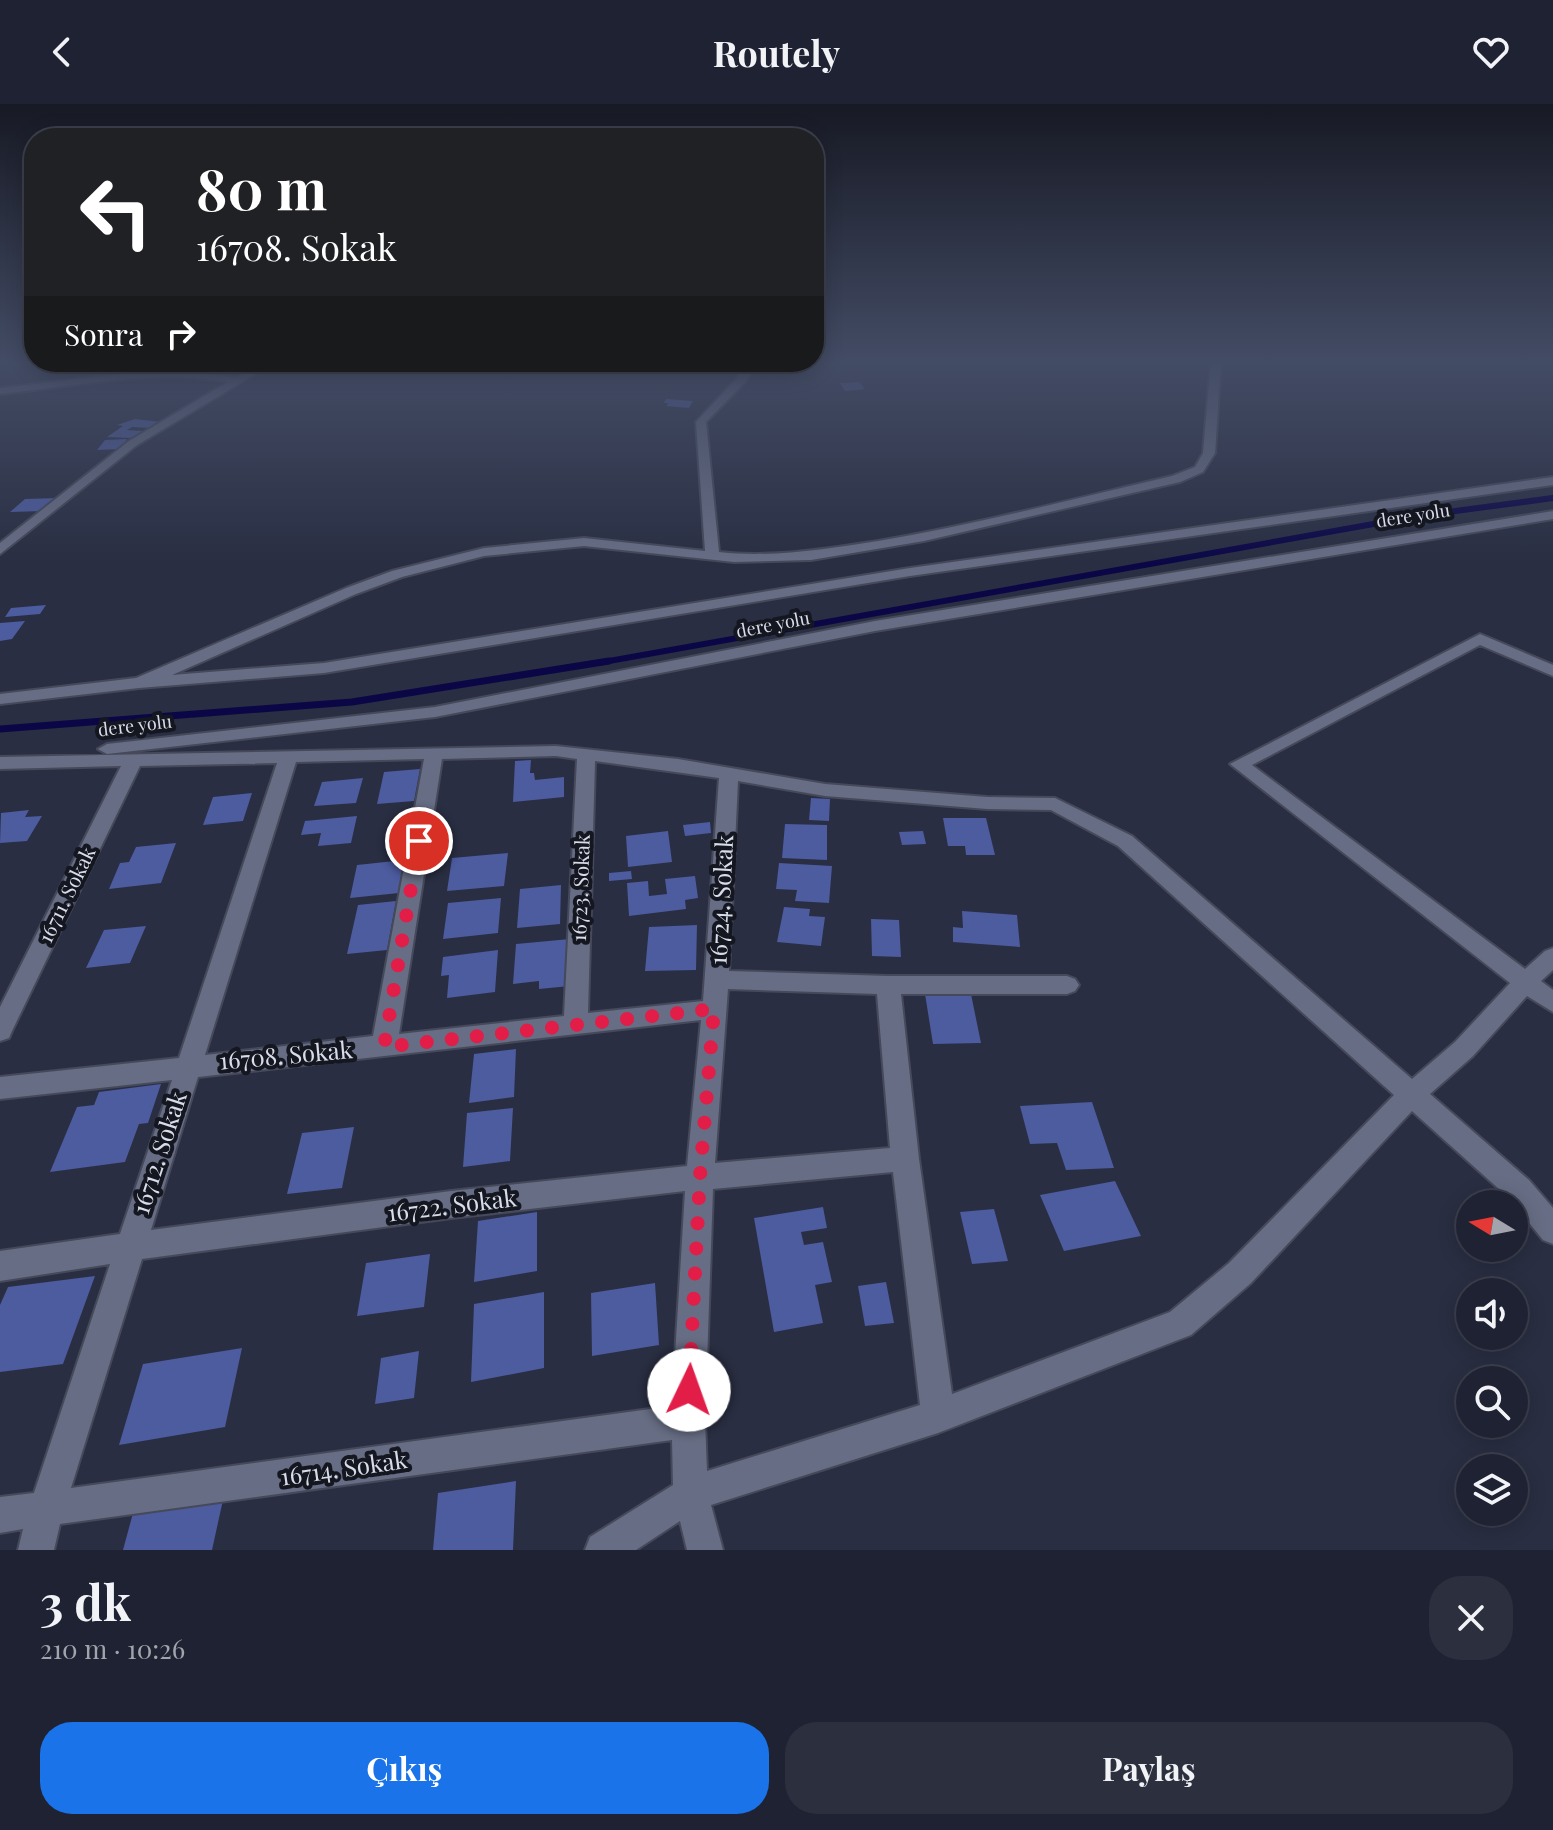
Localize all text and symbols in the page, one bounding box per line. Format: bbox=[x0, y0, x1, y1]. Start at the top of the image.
text: Routely bbox=[713, 28, 840, 76]
icon: back bbox=[40, 30, 84, 74]
icon: heart bbox=[1469, 30, 1513, 74]
text: 80 m bbox=[196, 150, 327, 225]
icon: left bbox=[64, 160, 168, 264]
text: 16708. Sokak bbox=[196, 222, 397, 270]
icon: right bbox=[159, 312, 203, 356]
text: Sonra bbox=[64, 314, 143, 354]
street label: dere yolu bbox=[1374, 497, 1452, 533]
street label: dere yolu bbox=[734, 605, 812, 643]
street label: dere yolu bbox=[96, 708, 174, 741]
pin bbox=[385, 807, 453, 875]
icon: arrive bbox=[397, 819, 441, 863]
street label: 16724. Sokak bbox=[701, 833, 739, 966]
street label: 16723. Sokak bbox=[564, 834, 595, 942]
street label: 16711. Sokak bbox=[31, 842, 101, 947]
street label: 16708. Sokak bbox=[218, 1032, 355, 1076]
street label: 16712. Sokak bbox=[123, 1086, 193, 1218]
street label: 16722. Sokak bbox=[385, 1180, 519, 1228]
north arrow bbox=[1456, 1190, 1528, 1262]
map controls bbox=[1456, 1190, 1528, 1526]
button: sound bbox=[1456, 1278, 1528, 1350]
position arrow bbox=[647, 1348, 731, 1432]
button: search bbox=[1456, 1366, 1528, 1438]
street label: 16714. Sokak bbox=[278, 1442, 410, 1492]
button: layers bbox=[1456, 1454, 1528, 1526]
text: 3 dk bbox=[40, 1569, 131, 1633]
button: close bbox=[1429, 1576, 1513, 1660]
text: 210 m · 10:26 bbox=[40, 1631, 185, 1666]
button: Çıkış bbox=[40, 1722, 769, 1814]
button: Paylaş bbox=[785, 1722, 1513, 1814]

